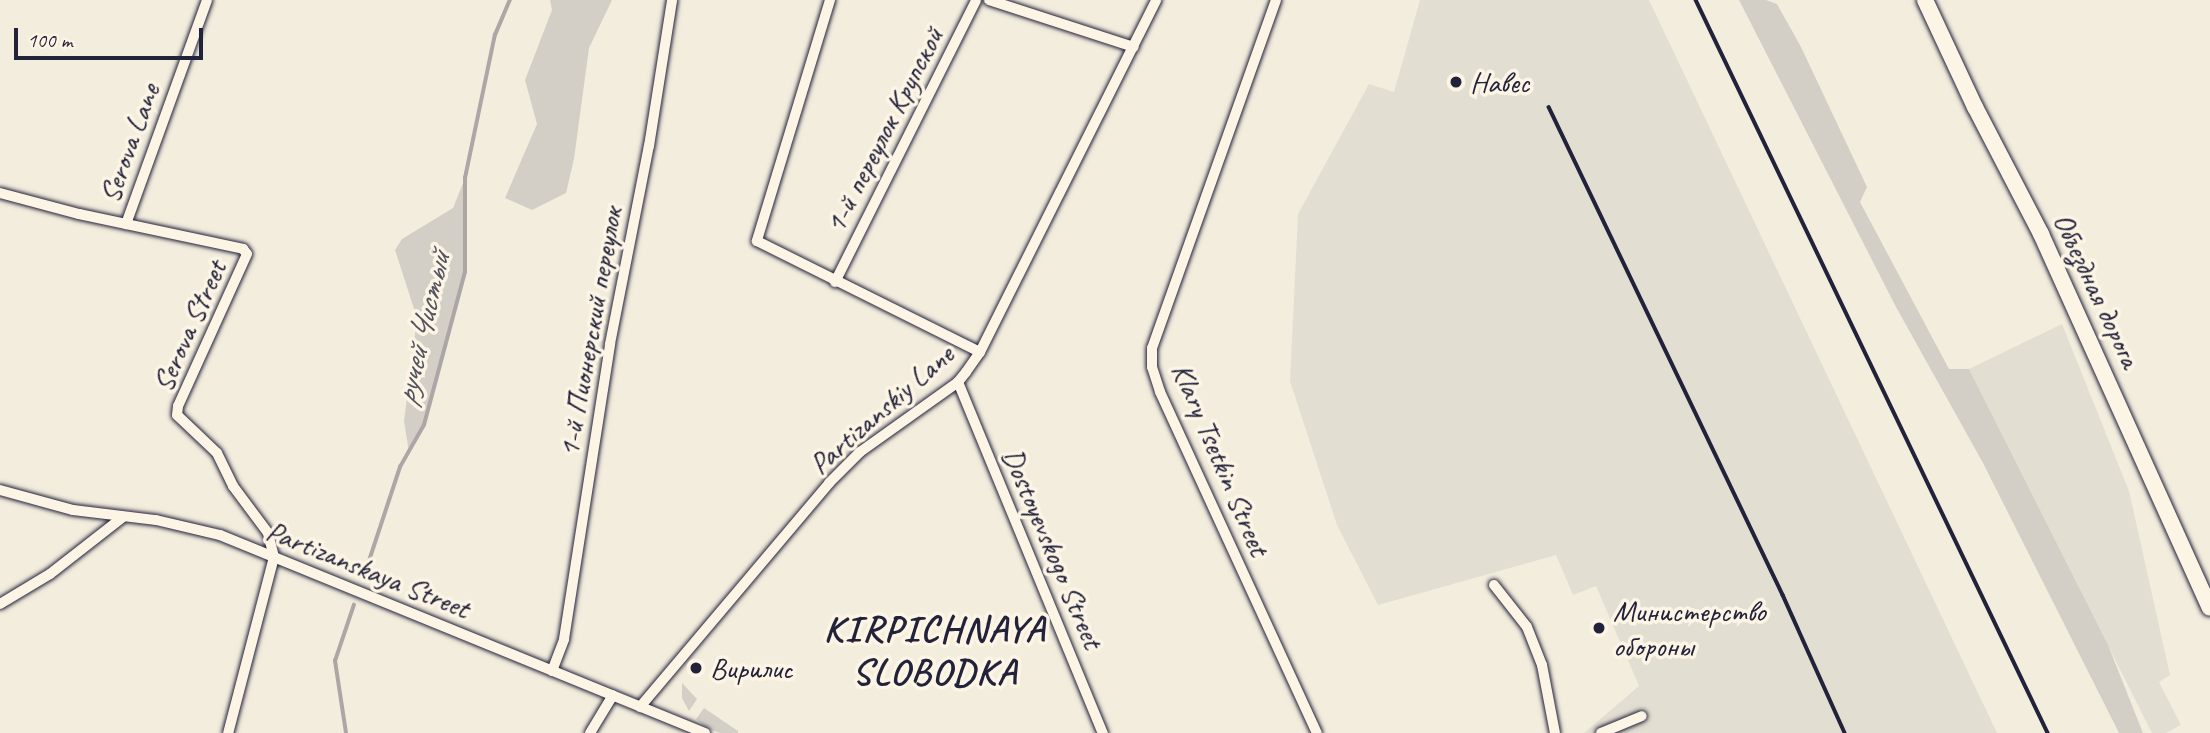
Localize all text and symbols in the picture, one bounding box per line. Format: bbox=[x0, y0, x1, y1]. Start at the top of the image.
scale bar bbox=[18, 14, 206, 58]
street label: 1-й переулок Крупской bbox=[816, 21, 952, 239]
text: 100 m bbox=[27, 27, 72, 53]
place label: Навес bbox=[1470, 64, 1529, 100]
marker: Навес bbox=[1448, 74, 1464, 90]
street label: Serova Lane bbox=[91, 79, 167, 207]
street label: 1-й Пионерский переулок bbox=[550, 204, 630, 460]
street label: Объездная дорога bbox=[2046, 207, 2148, 373]
water label: ручей Чистый bbox=[387, 248, 459, 408]
street label: Serova Street bbox=[144, 255, 234, 397]
street label: Partizanskiy Lane bbox=[801, 336, 961, 482]
street label: Klary Tsetkin Street bbox=[1164, 357, 1278, 561]
street label: Dostoyevskogo Street bbox=[995, 442, 1111, 654]
street label: Partizanskaya Street bbox=[261, 512, 475, 626]
place label: Министерство обороны bbox=[1613, 593, 1766, 664]
district label: KIRPICHNAYA SLOBODKA bbox=[827, 608, 1043, 695]
marker: Министерство обороны bbox=[1591, 620, 1607, 636]
place label: Вирилис bbox=[710, 650, 792, 686]
marker: Вирилис bbox=[688, 660, 704, 676]

